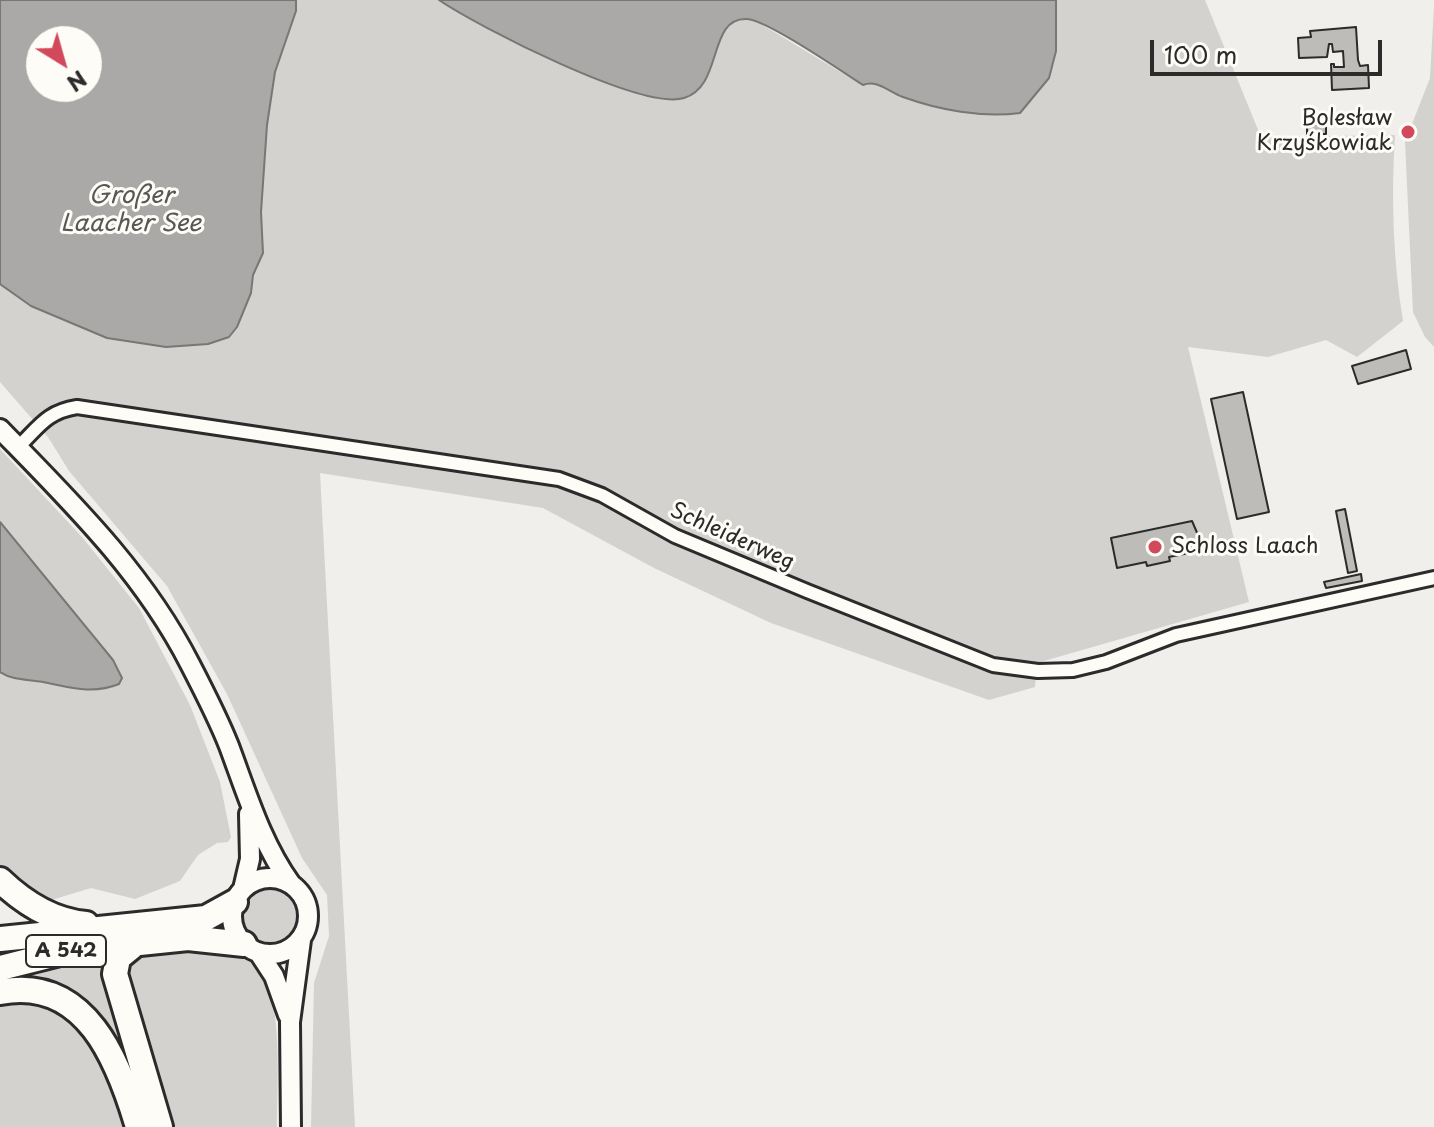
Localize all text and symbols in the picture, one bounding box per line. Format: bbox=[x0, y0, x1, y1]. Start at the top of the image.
north arrow bbox=[24, 24, 104, 104]
scale bar bbox=[1154, 24, 1386, 74]
text: 100 m bbox=[1164, 36, 1237, 72]
text: N bbox=[61, 64, 94, 100]
place label: Bolesław Krzyśkowiak bbox=[1257, 106, 1392, 158]
marker: Bolesław Krzyśkowiak bbox=[1399, 123, 1417, 141]
water label: Großer Laacher See bbox=[60, 182, 202, 238]
street label: Schleiderweg bbox=[666, 498, 798, 576]
place label: Schloss Laach bbox=[1171, 534, 1319, 560]
marker: Schloss Laach bbox=[1146, 538, 1164, 556]
road number: A 542 bbox=[26, 935, 106, 967]

